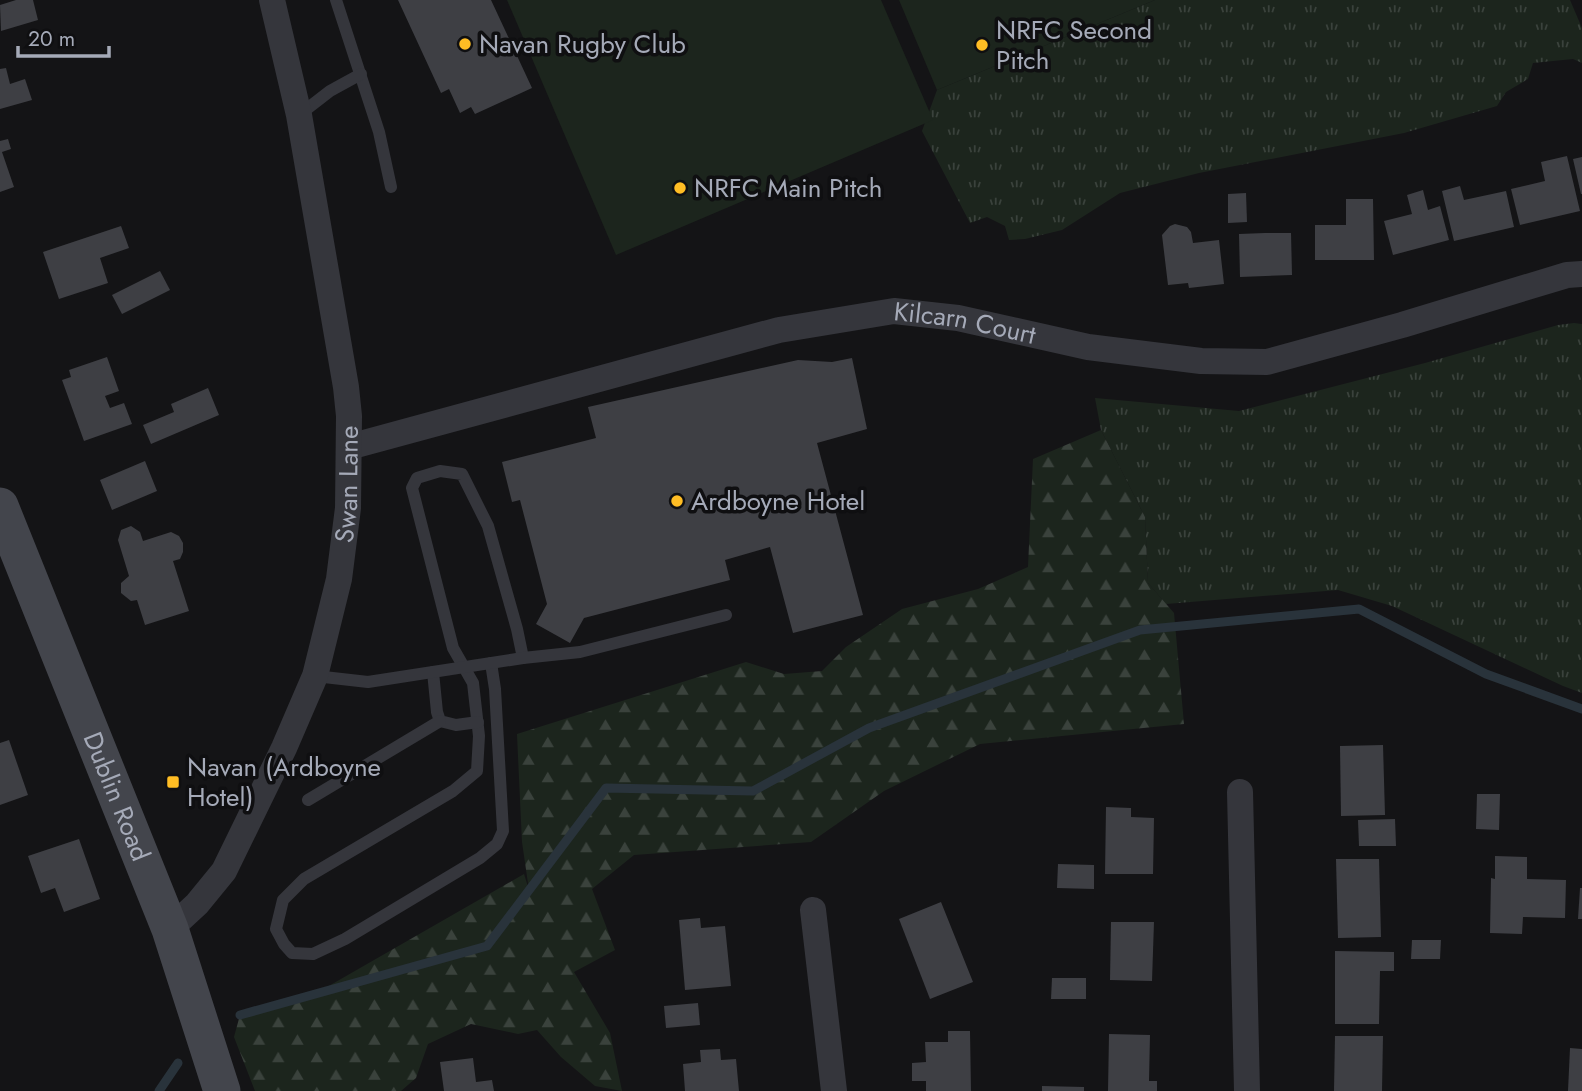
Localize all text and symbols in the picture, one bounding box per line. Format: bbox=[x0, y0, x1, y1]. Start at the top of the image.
place label: NRFC Second Pitch bbox=[996, 11, 1152, 79]
scale bar bbox=[18, 14, 108, 58]
text: 20 m bbox=[28, 24, 75, 54]
place label: Navan Rugby Club bbox=[479, 25, 686, 63]
marker: Navan Rugby Club bbox=[457, 36, 473, 52]
marker: NRFC Second Pitch bbox=[974, 37, 990, 53]
place label: NRFC Main Pitch bbox=[694, 169, 882, 207]
marker: NRFC Main Pitch bbox=[672, 180, 688, 196]
street label: Kilcarn Court bbox=[892, 292, 1040, 354]
street label: Swan Lane bbox=[325, 425, 368, 545]
place label: Ardboyne Hotel bbox=[691, 482, 865, 520]
marker: Ardboyne Hotel bbox=[669, 493, 685, 509]
street label: Dublin Road bbox=[74, 726, 160, 867]
place label: Navan (Ardboyne Hotel) bbox=[187, 748, 381, 816]
marker: Navan (Ardboyne Hotel) bbox=[165, 774, 181, 790]

